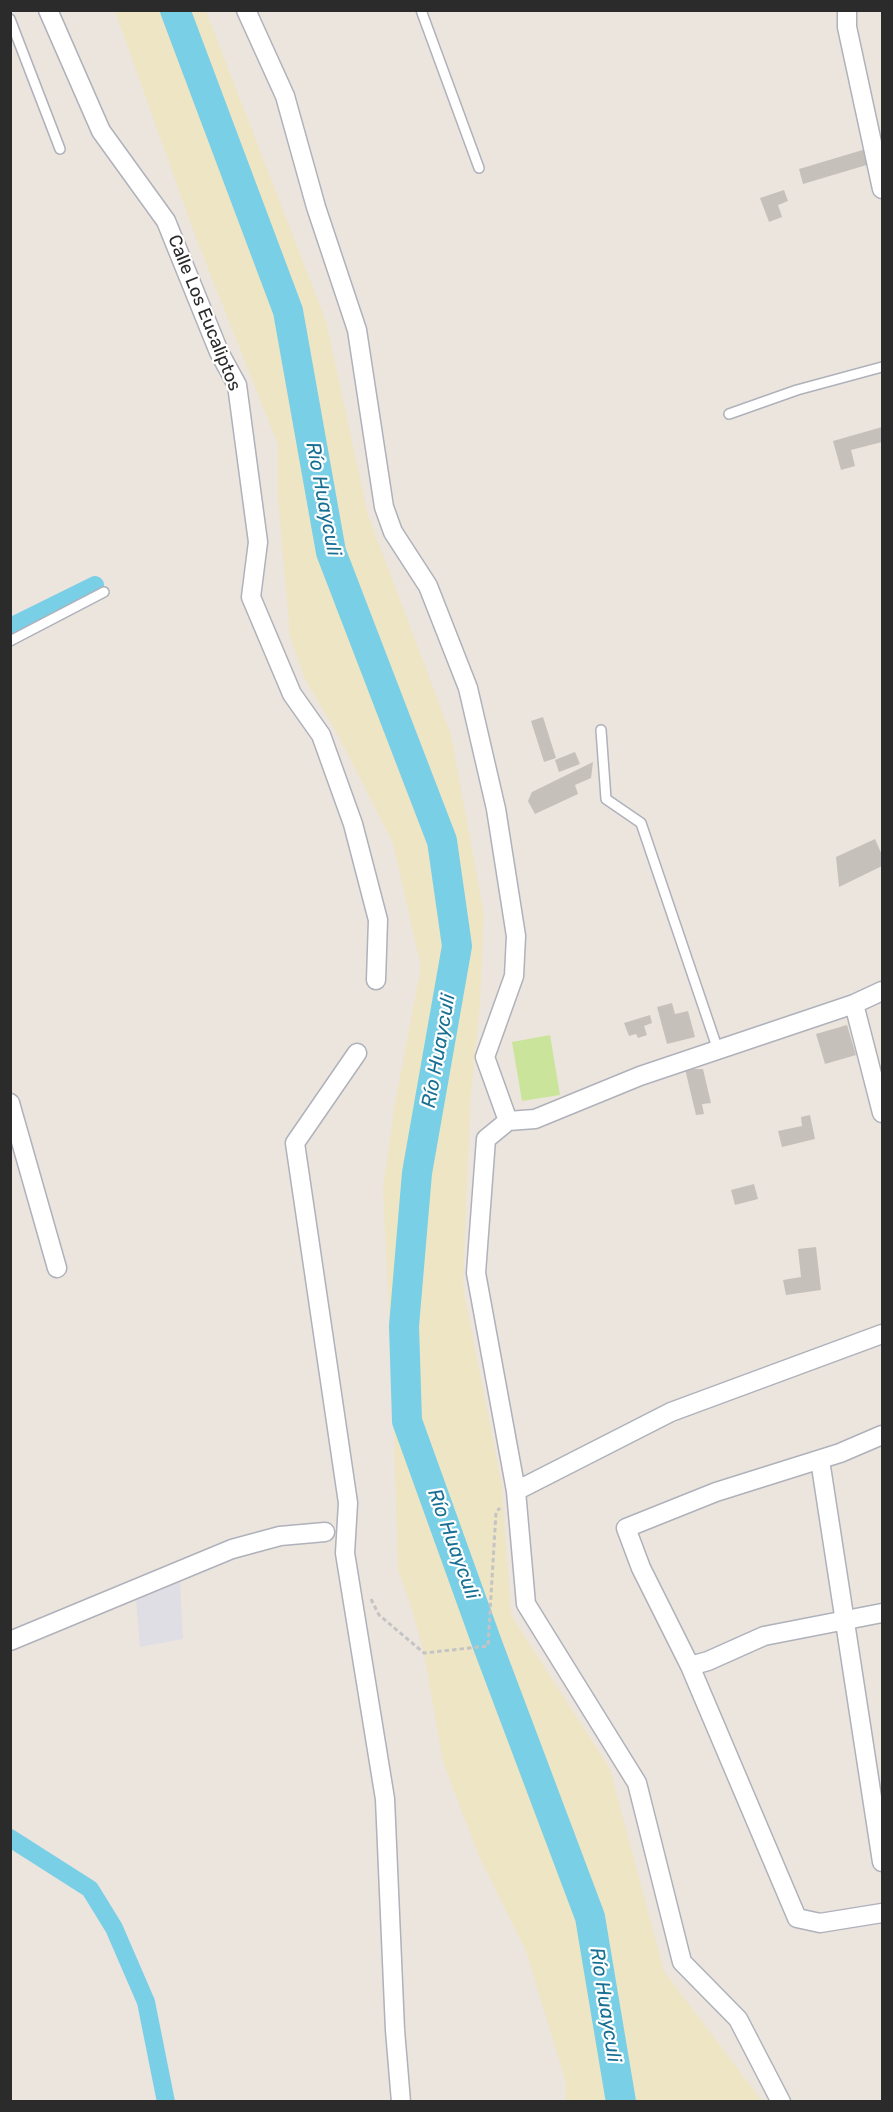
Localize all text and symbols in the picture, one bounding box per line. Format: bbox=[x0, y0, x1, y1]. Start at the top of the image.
street label: Calle Los Eucaliptos bbox=[163, 232, 245, 394]
water label: Río Huayculi bbox=[300, 440, 346, 558]
water label: Río Huayculi bbox=[417, 992, 461, 1110]
water label: Río Huayculi bbox=[422, 1485, 484, 1603]
water label: Río Huayculi bbox=[584, 1946, 626, 2064]

